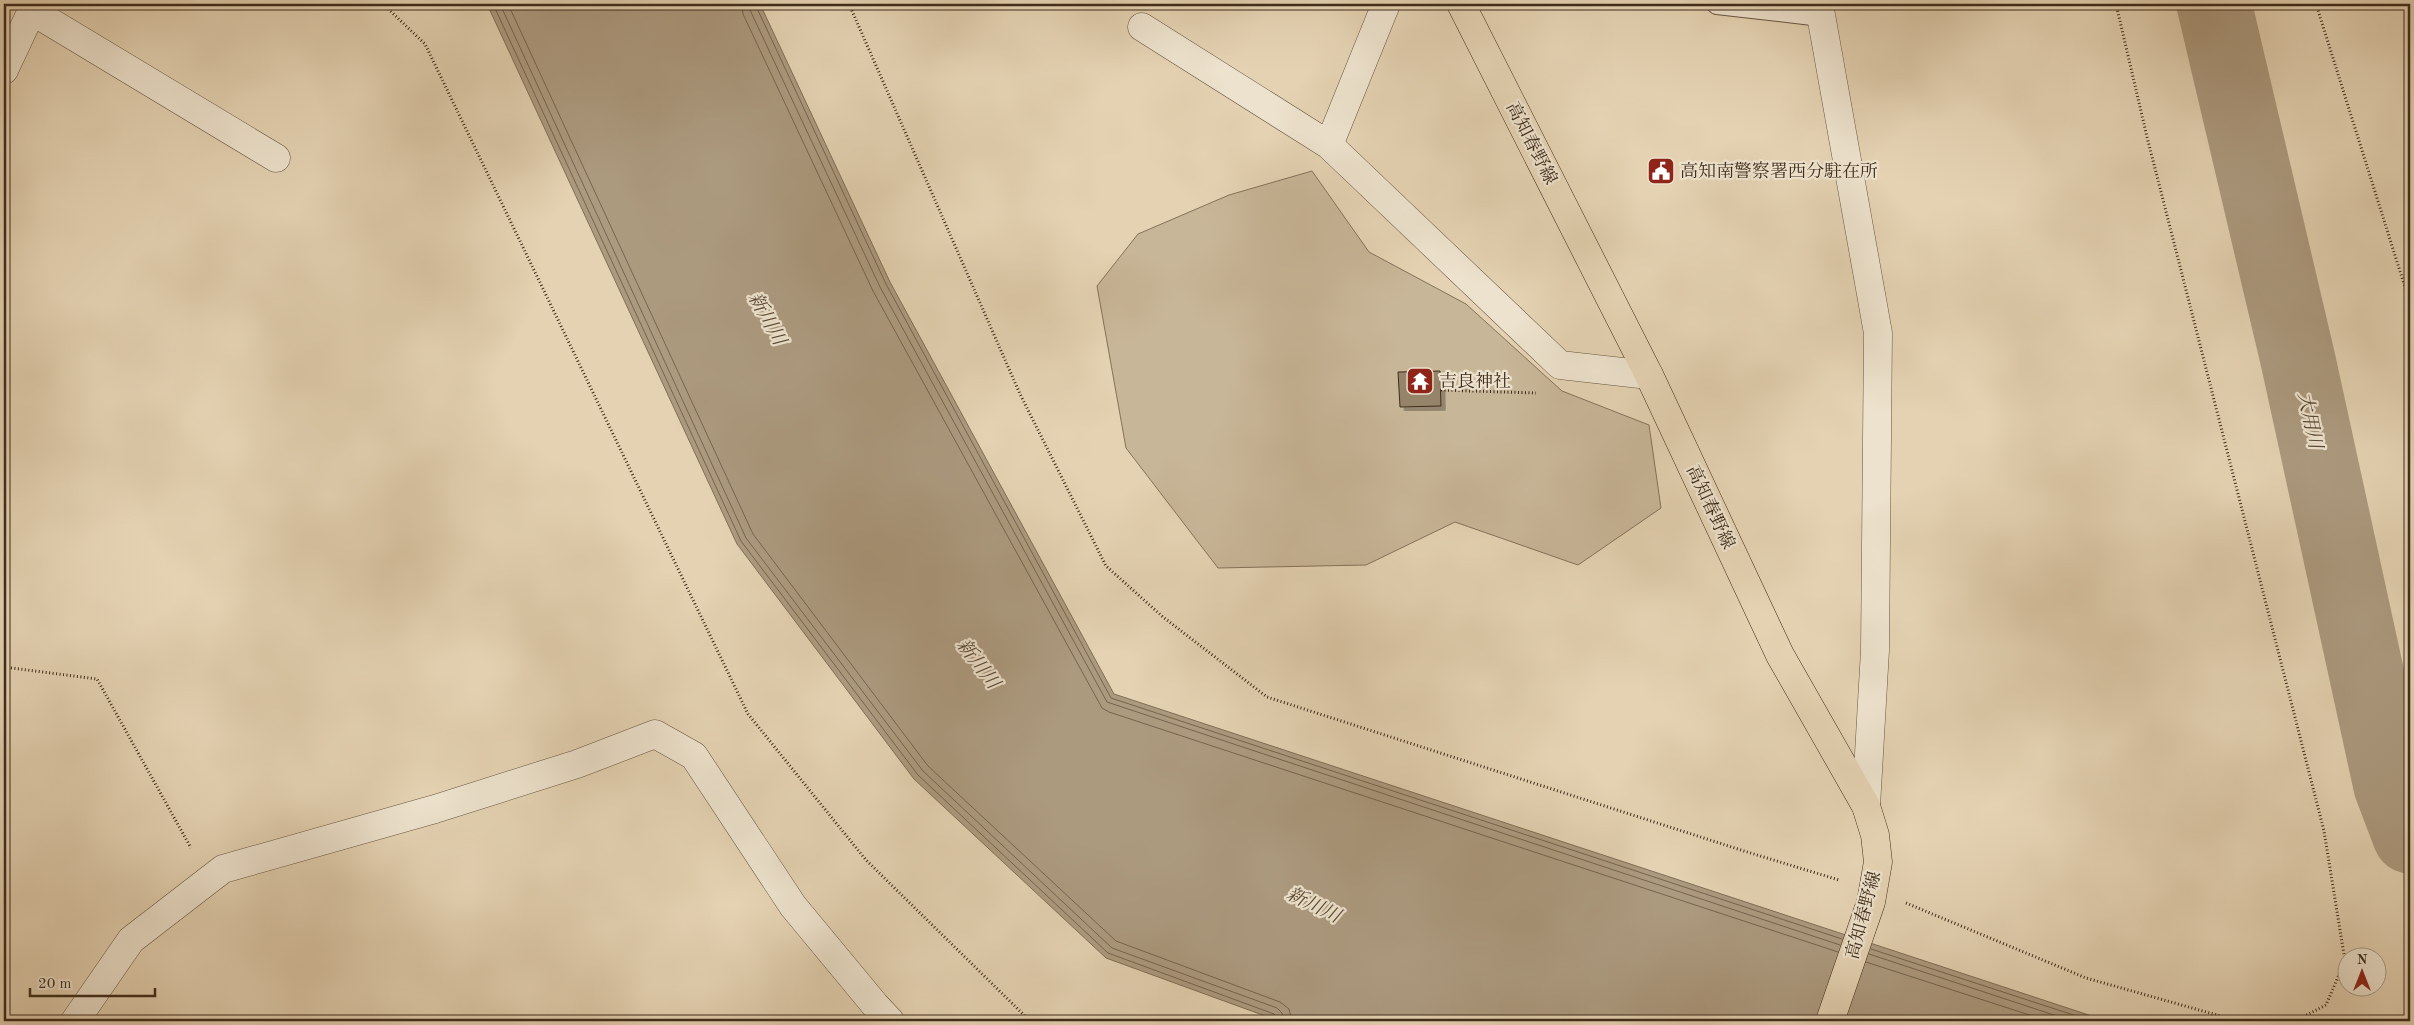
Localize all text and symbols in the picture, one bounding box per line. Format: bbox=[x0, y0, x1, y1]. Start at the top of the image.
street label: 高知春野線 bbox=[1503, 98, 1561, 188]
public building icon: 高知南警察署西分駐在所 bbox=[1646, 156, 1676, 186]
place label: 高知南警察署西分駐在所 bbox=[1680, 161, 1878, 181]
water label: 新川川 bbox=[744, 289, 791, 350]
temple icon: 吉良神社 bbox=[1405, 366, 1435, 396]
place label: 吉良神社 bbox=[1439, 371, 1511, 391]
water label: 大用川 bbox=[2293, 390, 2326, 452]
street label: 高知春野線 bbox=[1683, 462, 1739, 552]
water label: 新川川 bbox=[952, 635, 1005, 695]
street label: 高知春野線 bbox=[1842, 869, 1884, 961]
water label: 新川川 bbox=[1283, 883, 1345, 928]
north arrow bbox=[2336, 948, 2386, 998]
text: N bbox=[2357, 953, 2368, 967]
scale bar bbox=[30, 965, 155, 997]
text: 20 m bbox=[38, 977, 72, 992]

